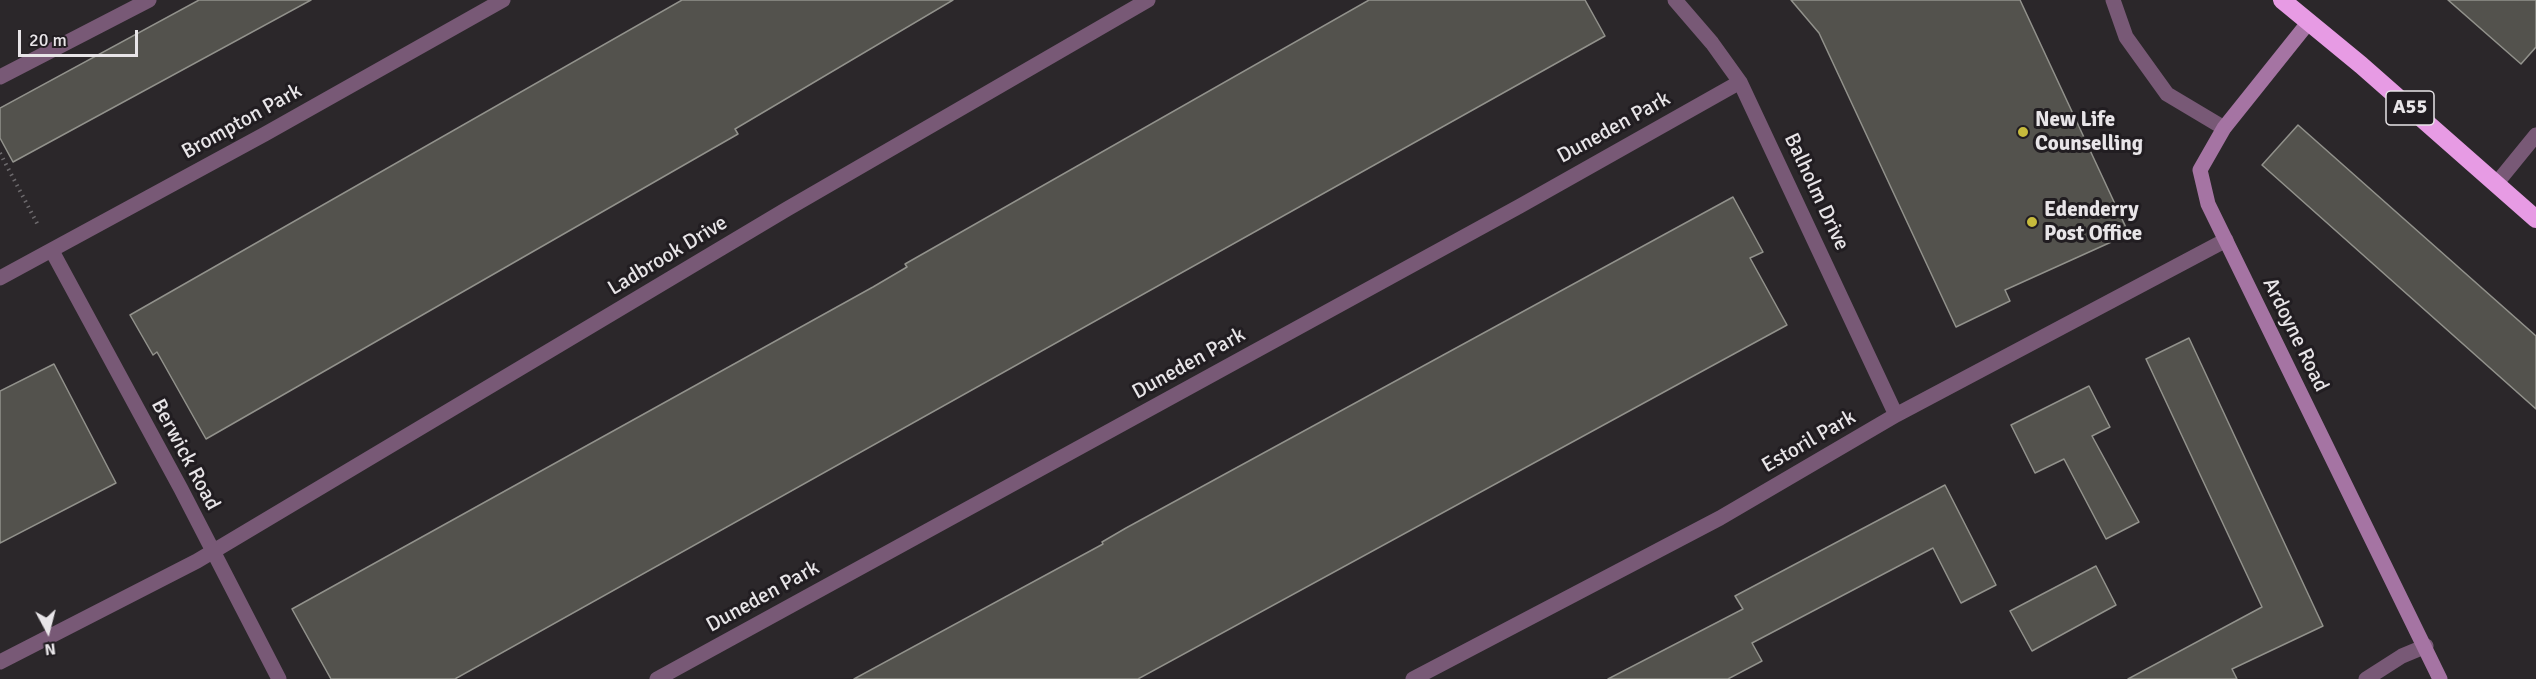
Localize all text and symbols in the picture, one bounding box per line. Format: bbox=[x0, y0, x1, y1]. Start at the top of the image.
scale bar bbox=[21, 18, 141, 56]
text: 20 m bbox=[29, 29, 67, 51]
street label: Brompton Park bbox=[178, 79, 306, 165]
street label: Duneden Park bbox=[1553, 87, 1675, 169]
road number: A55 bbox=[2386, 91, 2434, 125]
place label: New Life Counselling bbox=[2035, 107, 2143, 157]
marker: New Life Counselling bbox=[2016, 125, 2030, 139]
street label: Balholm Drive bbox=[1778, 129, 1854, 255]
place label: Edenderry Post Office bbox=[2044, 197, 2142, 247]
street label: Ladbrook Drive bbox=[604, 210, 732, 302]
marker: Edenderry Post Office bbox=[2025, 215, 2039, 229]
street label: Ardoyne Road bbox=[2257, 274, 2333, 396]
street label: Duneden Park bbox=[1128, 323, 1250, 405]
street label: Berwick Road bbox=[145, 395, 225, 515]
street label: Estoril Park bbox=[1758, 405, 1860, 479]
street label: Duneden Park bbox=[702, 556, 824, 638]
north arrow bbox=[18, 601, 78, 661]
text: N bbox=[43, 638, 57, 659]

